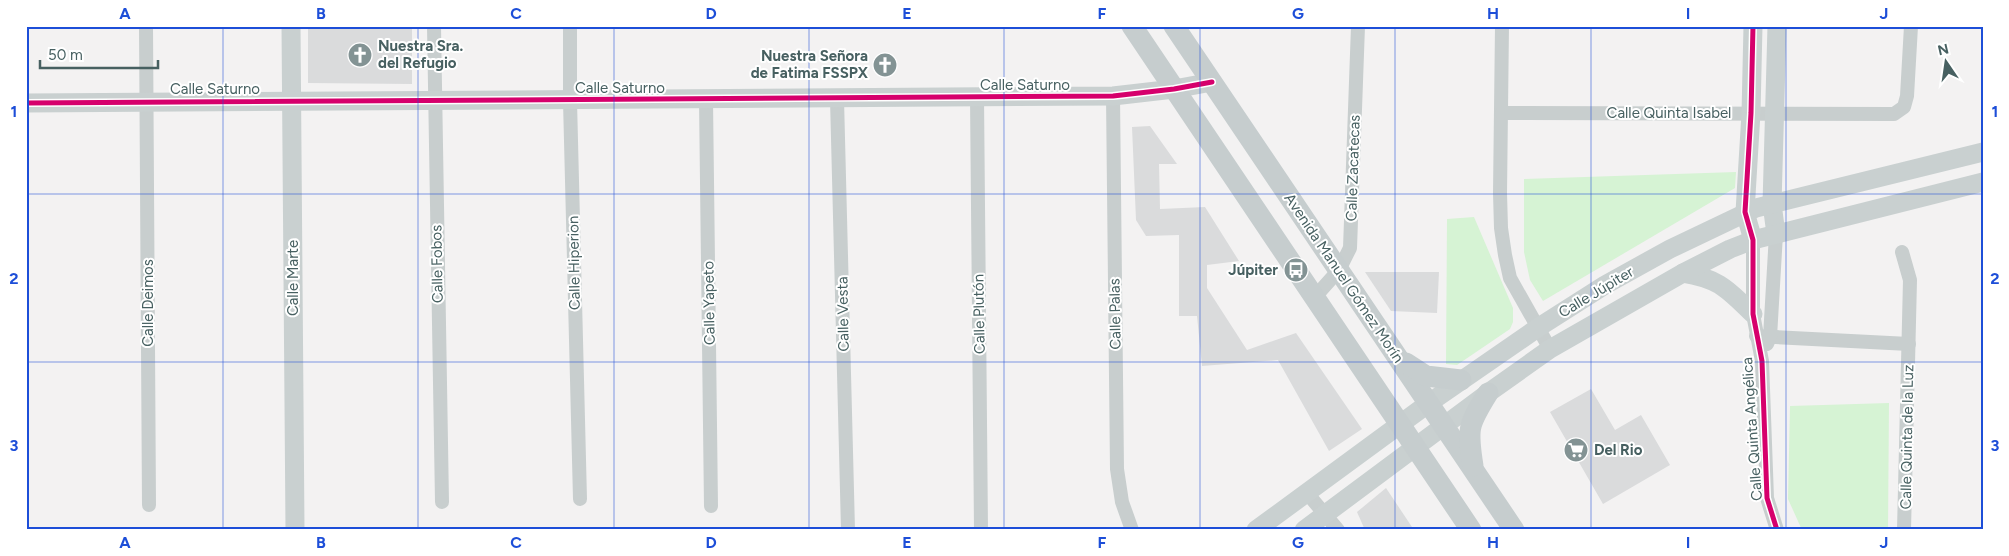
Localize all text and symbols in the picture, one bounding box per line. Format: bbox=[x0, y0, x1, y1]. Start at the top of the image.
text: A bbox=[119, 4, 131, 23]
text: B bbox=[316, 4, 326, 23]
text: C bbox=[510, 4, 522, 23]
text: D bbox=[705, 4, 717, 23]
text: E bbox=[902, 4, 912, 23]
text: F bbox=[1098, 4, 1107, 23]
text: G bbox=[1292, 4, 1304, 23]
text: H bbox=[1487, 4, 1499, 23]
text: I bbox=[1686, 4, 1690, 23]
text: J bbox=[1880, 4, 1888, 23]
place label: Nuestra Sra. del Refugio bbox=[378, 37, 463, 72]
scale bar bbox=[40, 38, 158, 70]
north arrow bbox=[1922, 38, 1972, 88]
text: N bbox=[1936, 40, 1950, 59]
church icon: Nuestra Sra. del Refugio bbox=[347, 42, 373, 68]
text: 50 m bbox=[48, 46, 83, 64]
place label: Nuestra Señora de Fatima FSSPX bbox=[751, 47, 869, 82]
church icon: Nuestra Señora de Fatima FSSPX bbox=[872, 52, 898, 78]
street label: Calle Saturno bbox=[980, 76, 1070, 94]
street label: Calle Saturno bbox=[575, 79, 665, 97]
street label: Calle Saturno bbox=[170, 80, 260, 98]
text: 1 bbox=[11, 102, 17, 121]
text: 1 bbox=[1992, 102, 1998, 121]
street label: Calle Quinta Isabel bbox=[1607, 104, 1731, 122]
street label: Calle Zacatecas bbox=[1342, 114, 1364, 222]
street label: Avenida Manuel Gómez Morín bbox=[1280, 190, 1408, 366]
street label: Calle Hiperion bbox=[564, 216, 584, 310]
street label: Calle Fobos bbox=[427, 225, 447, 303]
street label: Calle Marte bbox=[284, 240, 302, 316]
bus stop icon: Júpiter bbox=[1283, 257, 1309, 283]
street label: Calle Deimos bbox=[139, 259, 157, 347]
street label: Calle Yapeto bbox=[699, 260, 719, 345]
place label: Júpiter bbox=[1228, 261, 1278, 279]
street label: Calle Júpiter bbox=[1555, 263, 1637, 321]
text: 2 bbox=[9, 269, 19, 288]
text: 2 bbox=[1990, 269, 2000, 288]
street label: Calle Plutón bbox=[969, 274, 989, 354]
street label: Calle Vesta bbox=[833, 276, 853, 352]
street label: Calle Palas bbox=[1105, 278, 1125, 350]
street label: Calle Quinta Angélica bbox=[1738, 357, 1766, 501]
street label: Calle Quinta de la Luz bbox=[1897, 364, 1917, 510]
text: 3 bbox=[10, 436, 19, 455]
text: 3 bbox=[1991, 436, 2000, 455]
supermarket icon: Del Rio bbox=[1563, 437, 1589, 463]
place label: Del Rio bbox=[1594, 441, 1643, 459]
text: A bbox=[119, 533, 131, 552]
text: B bbox=[316, 533, 326, 552]
text: C bbox=[510, 533, 522, 552]
text: D bbox=[705, 533, 717, 552]
text: E bbox=[902, 533, 912, 552]
text: F bbox=[1098, 533, 1107, 552]
text: G bbox=[1292, 533, 1304, 552]
text: H bbox=[1487, 533, 1499, 552]
text: I bbox=[1686, 533, 1690, 552]
text: J bbox=[1880, 533, 1888, 552]

